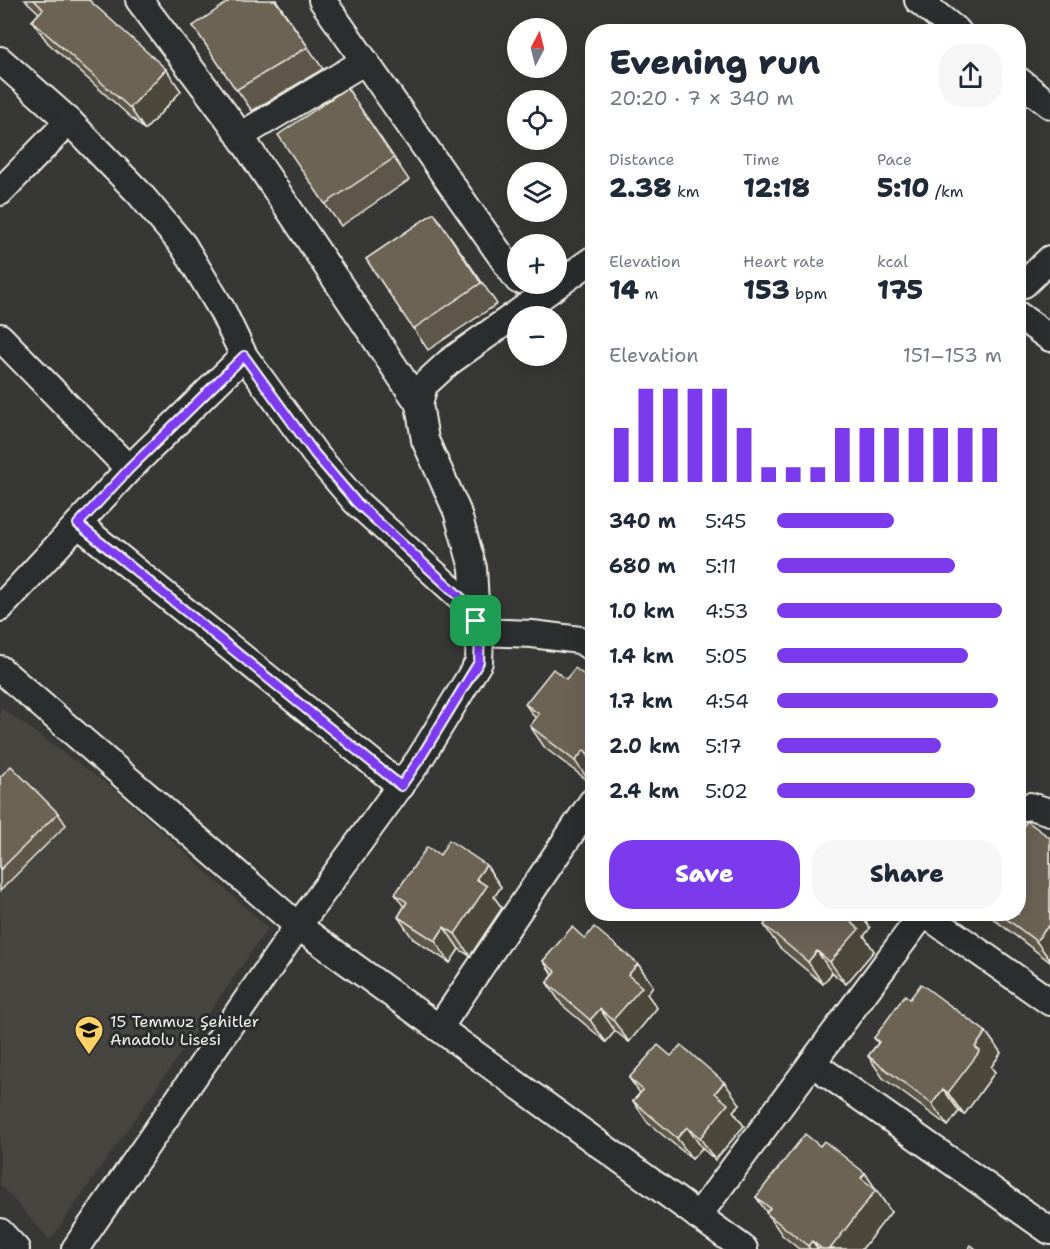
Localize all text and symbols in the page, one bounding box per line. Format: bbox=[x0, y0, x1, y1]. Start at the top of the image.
north arrow bbox=[507, 18, 567, 78]
map controls bbox=[507, 18, 567, 366]
text: Evening run bbox=[609, 40, 820, 85]
button: share bbox=[939, 44, 1002, 107]
text: 20:20 · 7 × 340 m bbox=[609, 85, 794, 111]
button: locate bbox=[507, 90, 567, 150]
text: Distance bbox=[609, 149, 675, 170]
text: Time bbox=[743, 149, 780, 170]
text: Pace bbox=[877, 149, 912, 170]
button: layers bbox=[507, 162, 567, 222]
text: 2.38 bbox=[609, 170, 671, 205]
text: 12:18 bbox=[743, 170, 810, 205]
text: 5:10 bbox=[877, 170, 930, 205]
text: km bbox=[671, 181, 700, 202]
text: /km bbox=[930, 181, 964, 202]
button: + bbox=[507, 234, 567, 294]
text: Elevation bbox=[609, 251, 681, 272]
text: Heart rate bbox=[743, 251, 825, 272]
text: kcal bbox=[877, 251, 908, 272]
text: 14 bbox=[609, 272, 639, 307]
text: 153 bbox=[743, 272, 790, 307]
text: 175 bbox=[877, 272, 923, 307]
text: m bbox=[639, 283, 658, 304]
text: bpm bbox=[790, 283, 827, 304]
button: − bbox=[507, 306, 567, 366]
text: Elevation bbox=[609, 342, 699, 368]
text: 151–153 m bbox=[903, 342, 1002, 368]
text: 340 m bbox=[609, 508, 676, 534]
text: 5:45 bbox=[705, 508, 746, 534]
text: 680 m bbox=[609, 553, 676, 579]
text: 5:11 bbox=[705, 553, 737, 579]
pin bbox=[450, 595, 501, 646]
text: 1.0 km bbox=[609, 598, 674, 624]
text: 4:53 bbox=[705, 598, 749, 624]
icon: arrive bbox=[459, 604, 492, 637]
text: 1.4 km bbox=[609, 643, 674, 669]
text: 5:05 bbox=[705, 643, 747, 669]
text: 1.7 km bbox=[609, 688, 673, 714]
text: 4:54 bbox=[705, 688, 749, 714]
text: 2.0 km bbox=[609, 733, 680, 759]
text: 5:17 bbox=[705, 733, 742, 759]
text: 2.4 km bbox=[609, 778, 679, 804]
text: 5:02 bbox=[705, 778, 748, 804]
button: Save bbox=[609, 840, 800, 909]
button: Share bbox=[812, 840, 1002, 909]
place label: 15 Temmuz Şehitler Anadolu Lisesi bbox=[110, 1011, 259, 1050]
school or university icon: 15 Temmuz Şehitler Anadolu Lisesi bbox=[73, 1014, 105, 1056]

